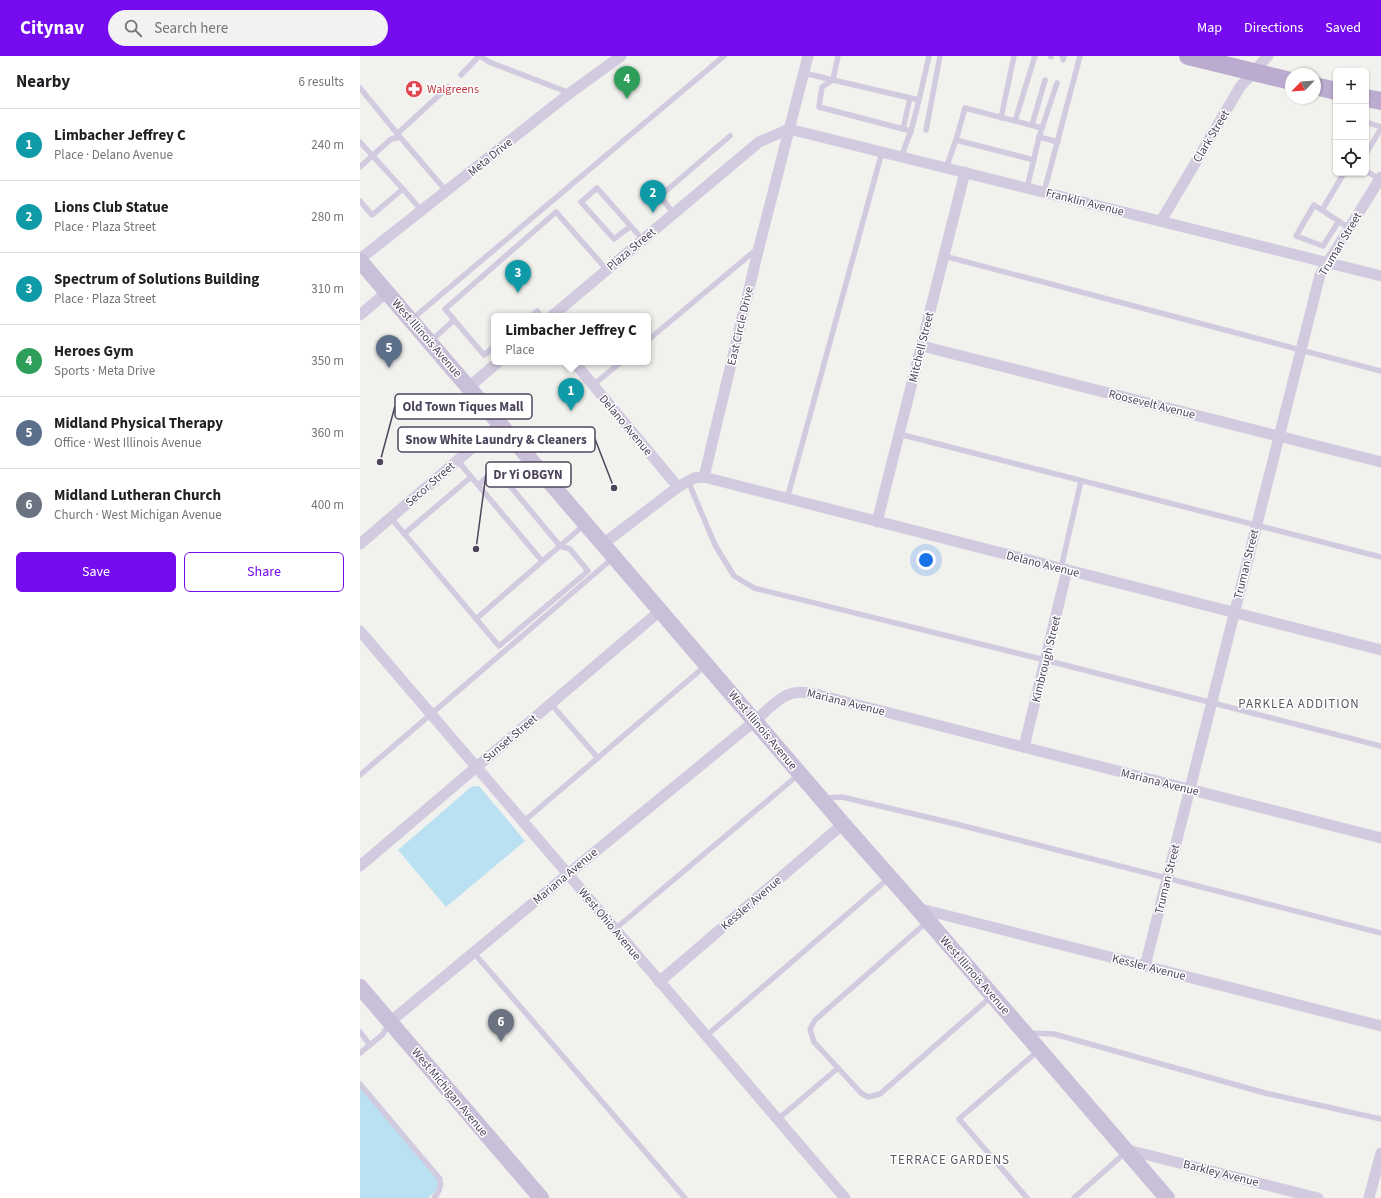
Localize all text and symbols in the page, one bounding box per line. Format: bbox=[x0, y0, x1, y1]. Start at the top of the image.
search box bbox=[108, 10, 388, 46]
text: Citynav bbox=[20, 15, 84, 42]
icon: search bbox=[122, 17, 144, 39]
text: Search here bbox=[154, 18, 228, 39]
text: Map bbox=[1197, 18, 1222, 38]
text: Directions bbox=[1244, 18, 1303, 38]
text: Saved bbox=[1325, 18, 1361, 38]
pin: 4 bbox=[614, 66, 640, 99]
north arrow bbox=[1285, 68, 1321, 104]
map controls bbox=[1333, 68, 1369, 176]
button: + bbox=[1333, 68, 1369, 104]
text: Nearby bbox=[16, 70, 70, 94]
text: 6 results bbox=[299, 73, 344, 91]
pharmacy icon: Walgreens bbox=[404, 79, 424, 99]
place label: Walgreens bbox=[427, 81, 479, 98]
button: − bbox=[1333, 104, 1369, 140]
street label: Clark Street bbox=[1189, 107, 1234, 166]
text: Limbacher Jeffrey C bbox=[54, 125, 186, 146]
street label: Meta Drive bbox=[464, 134, 516, 181]
text: 1 bbox=[26, 136, 32, 154]
text: 240 m bbox=[311, 136, 344, 154]
button: locate bbox=[1333, 140, 1369, 176]
text: Place · Delano Avenue bbox=[54, 146, 173, 164]
pin: 2 bbox=[640, 180, 666, 213]
street label: Franklin Avenue bbox=[1044, 185, 1126, 220]
text: Lions Club Statue bbox=[54, 197, 169, 218]
text: 2 bbox=[26, 208, 32, 226]
text: 280 m bbox=[311, 208, 344, 226]
street label: Truman Street bbox=[1315, 209, 1366, 279]
text: Place · Plaza Street bbox=[54, 218, 156, 236]
street label: Plaza Street bbox=[603, 224, 659, 275]
pin: 3 bbox=[505, 260, 531, 293]
text: Spectrum of Solutions Building bbox=[54, 269, 259, 290]
text: 3 bbox=[26, 280, 32, 298]
text: 310 m bbox=[311, 280, 344, 298]
street label: East Circle Drive bbox=[723, 285, 758, 367]
text: Place · Plaza Street bbox=[54, 290, 156, 308]
street label: West Illinois Avenue bbox=[388, 295, 466, 381]
street label: Mitchell Street bbox=[905, 310, 938, 384]
popup bbox=[491, 313, 651, 365]
text: Limbacher Jeffrey C bbox=[505, 320, 637, 341]
pin: 5 bbox=[376, 335, 402, 368]
text: Heroes Gym bbox=[54, 341, 134, 362]
text: Place bbox=[505, 341, 534, 359]
text: 4 bbox=[26, 352, 32, 370]
text: 350 m bbox=[311, 352, 344, 370]
text: Sports · Meta Drive bbox=[54, 362, 155, 380]
pin: 1 bbox=[558, 378, 584, 411]
street label: Roosevelt Avenue bbox=[1107, 386, 1197, 423]
street label: Delano Avenue bbox=[595, 391, 656, 460]
callout: Old Town Tiques Mall bbox=[395, 394, 532, 419]
text: Old Town Tiques Mall bbox=[402, 398, 524, 416]
text: Midland Physical Therapy bbox=[54, 413, 223, 434]
text: 5 bbox=[26, 424, 32, 442]
text: 360 m bbox=[311, 424, 344, 442]
callout: Snow White Laundry & Cleaners bbox=[398, 427, 595, 452]
text: Snow White Laundry & Cleaners bbox=[405, 431, 587, 449]
text: Office · West Illinois Avenue bbox=[54, 434, 201, 452]
street label: Secor Street bbox=[402, 458, 459, 511]
callout: Dr Yi OBGYN bbox=[486, 462, 571, 487]
text: Dr Yi OBGYN bbox=[493, 466, 563, 484]
text: Midland Lutheran Church bbox=[54, 485, 221, 506]
text: 6 bbox=[26, 496, 32, 514]
text: 400 m bbox=[311, 496, 344, 514]
text: Church · West Michigan Avenue bbox=[54, 506, 222, 524]
street label: Truman Street bbox=[1230, 527, 1263, 601]
street label: Delano Avenue bbox=[1004, 547, 1081, 582]
your location bbox=[916, 550, 936, 570]
button: Save bbox=[16, 552, 176, 592]
button: Share bbox=[184, 552, 344, 592]
street label: Kimbrough Street bbox=[1028, 614, 1065, 704]
street label: Mariana Avenue bbox=[805, 685, 887, 720]
street label: West Illinois Avenue bbox=[724, 687, 801, 774]
district label: PARKLEA ADDITION bbox=[1238, 695, 1360, 713]
street label: Sunset Street bbox=[479, 710, 541, 766]
street label: Mariana Avenue bbox=[1119, 765, 1201, 800]
street label: Truman Street bbox=[1151, 842, 1184, 916]
street label: Mariana Avenue bbox=[529, 844, 601, 909]
street label: Kessler Avenue bbox=[717, 872, 785, 935]
street label: West Ohio Avenue bbox=[574, 884, 645, 964]
street label: West Illinois Avenue bbox=[936, 932, 1014, 1018]
street label: Kessler Avenue bbox=[1110, 950, 1188, 985]
pin: 6 bbox=[488, 1009, 514, 1042]
street label: West Michigan Avenue bbox=[407, 1044, 492, 1140]
district label: TERRACE GARDENS bbox=[890, 1151, 1010, 1169]
street label: Barkley Avenue bbox=[1181, 1156, 1260, 1191]

